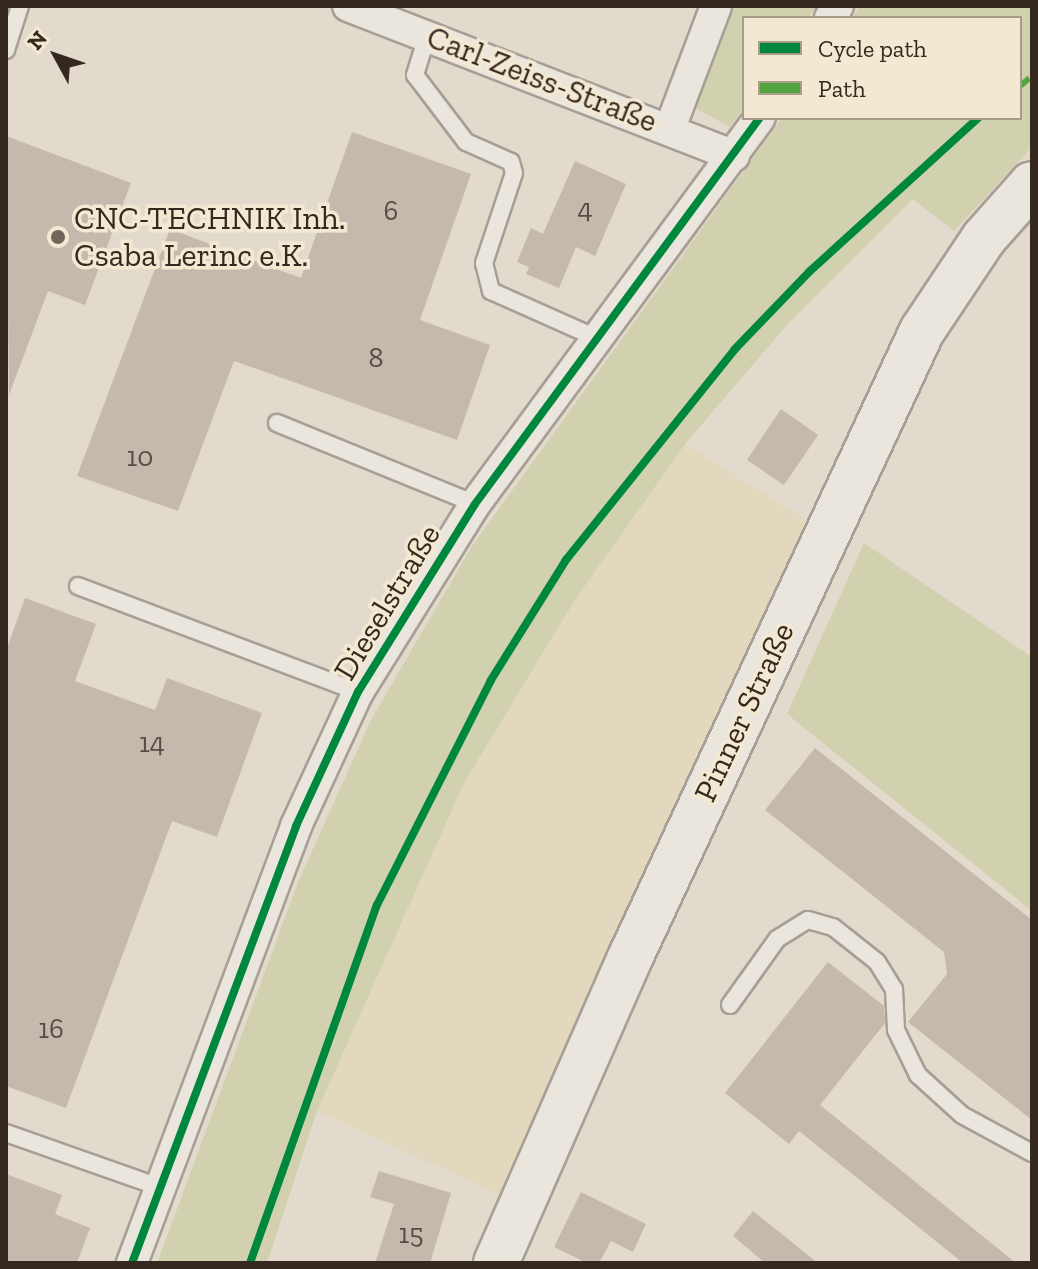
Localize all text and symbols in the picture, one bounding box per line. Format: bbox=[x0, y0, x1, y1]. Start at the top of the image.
north arrow bbox=[16, 16, 96, 96]
legend bbox=[742, 16, 1022, 120]
street label: Carl-Zeiss-Straße bbox=[422, 18, 662, 140]
text: N bbox=[22, 25, 53, 55]
text: Cycle path bbox=[818, 34, 927, 63]
text: Path bbox=[818, 74, 866, 103]
house number: 4 bbox=[577, 192, 593, 226]
house number: 6 bbox=[384, 194, 398, 228]
place label: CNC-TECHNIK Inh. Csaba Lerinc e.K. bbox=[74, 200, 346, 275]
marker: CNC-TECHNIK Inh. Csaba Lerinc e.K. bbox=[49, 228, 67, 246]
house number: 8 bbox=[368, 341, 384, 375]
house number: 10 bbox=[127, 440, 153, 474]
street label: Dieselstraße bbox=[326, 517, 448, 687]
street label: Pinner Straße bbox=[686, 616, 802, 808]
house number: 14 bbox=[139, 726, 165, 760]
house number: 16 bbox=[38, 1012, 64, 1046]
house number: 15 bbox=[398, 1217, 424, 1251]

